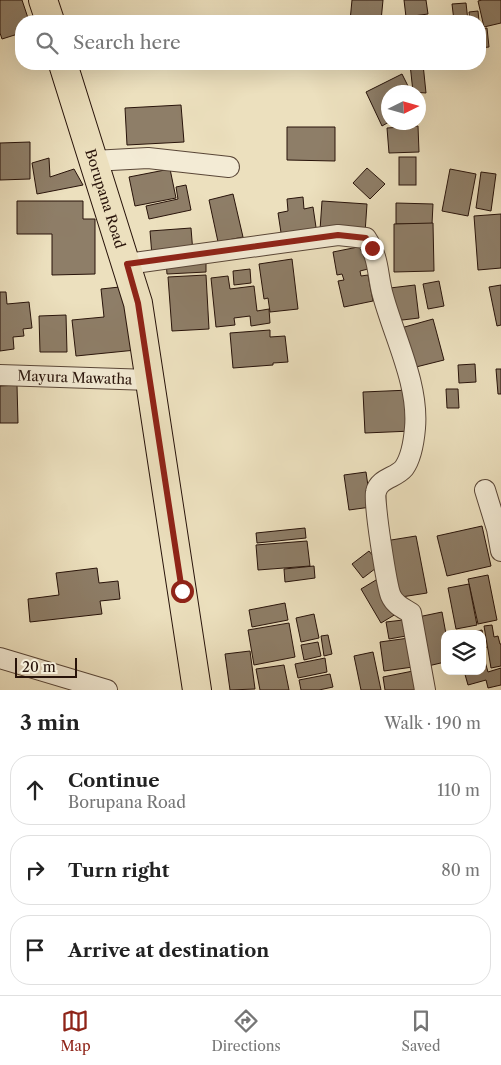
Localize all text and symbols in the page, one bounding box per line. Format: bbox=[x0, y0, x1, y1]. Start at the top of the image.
search box bbox=[15, 15, 486, 70]
icon: search bbox=[33, 29, 61, 57]
text: Search here bbox=[73, 31, 181, 54]
north arrow bbox=[381, 85, 426, 130]
street label: Borupana Road bbox=[81, 147, 129, 251]
route end bbox=[361, 237, 384, 260]
street label: Mayura Mawatha bbox=[17, 367, 133, 388]
route start bbox=[171, 580, 194, 603]
map controls bbox=[441, 630, 486, 675]
button: layers bbox=[441, 630, 486, 675]
scale bar bbox=[15, 655, 78, 678]
text: 20 m bbox=[22, 658, 56, 676]
text: 3 min bbox=[20, 710, 80, 735]
text: Walk · 190 m bbox=[384, 713, 481, 733]
text: Continue bbox=[68, 769, 160, 792]
icon: ahead bbox=[21, 776, 49, 804]
text: 110 m bbox=[437, 780, 480, 800]
text: Borupana Road bbox=[68, 792, 186, 812]
icon: right bbox=[21, 856, 49, 884]
text: Turn right bbox=[68, 859, 169, 882]
text: 80 m bbox=[441, 860, 480, 880]
icon: arrive bbox=[21, 936, 49, 964]
text: Arrive at destination bbox=[68, 939, 269, 962]
tab: Map bbox=[60, 1007, 91, 1055]
tab: Directions bbox=[211, 1007, 281, 1055]
tab: Saved bbox=[402, 1007, 440, 1055]

